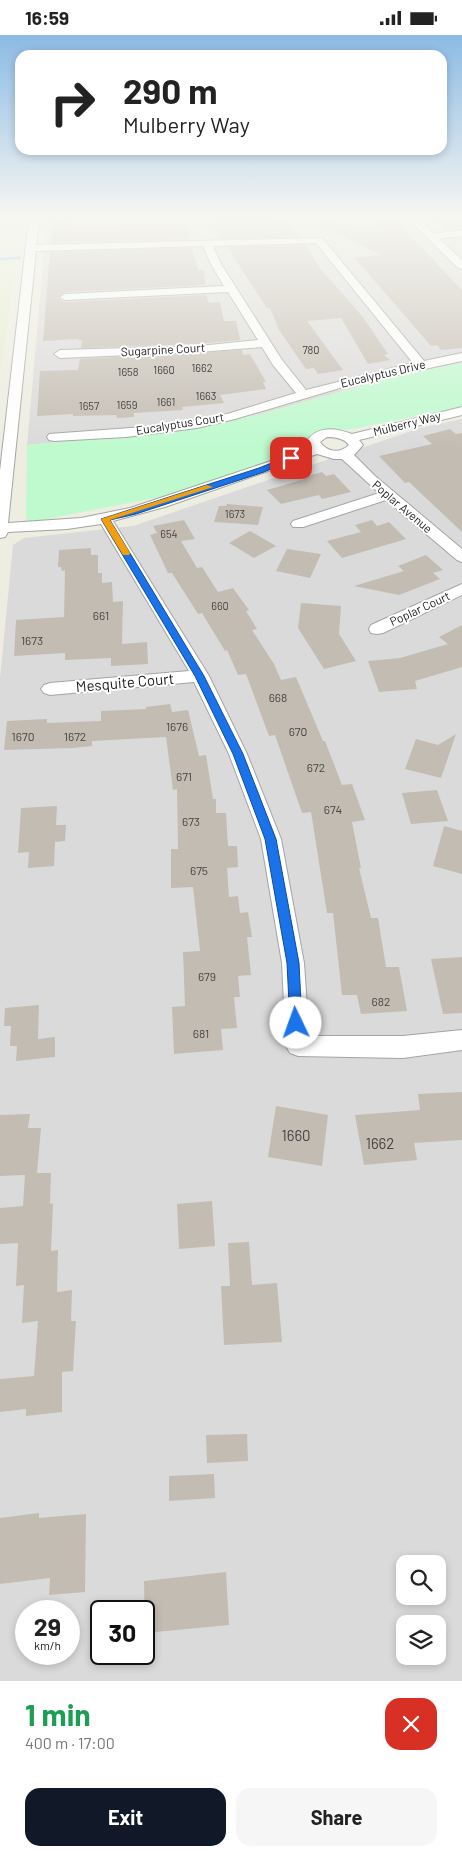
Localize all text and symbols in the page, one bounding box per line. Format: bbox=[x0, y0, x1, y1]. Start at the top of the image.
text: 16:59 bbox=[25, 6, 69, 29]
text: 290 m bbox=[123, 69, 217, 111]
icon: right bbox=[40, 70, 105, 135]
text: Mulberry Way bbox=[123, 111, 250, 137]
street label: Sugarpine Court bbox=[120, 340, 205, 358]
house number: 780 bbox=[302, 343, 320, 356]
street label: Eucalyptus Drive bbox=[339, 356, 427, 390]
house number: 1662 bbox=[191, 361, 213, 374]
house number: 1660 bbox=[153, 363, 175, 376]
house number: 1658 bbox=[118, 365, 139, 378]
house number: 1663 bbox=[196, 389, 216, 402]
house number: 1661 bbox=[157, 395, 175, 408]
house number: 1659 bbox=[117, 398, 138, 411]
house number: 1657 bbox=[79, 399, 99, 412]
street label: Mulberry Way bbox=[371, 408, 442, 438]
street label: Eucalyptus Court bbox=[135, 409, 225, 437]
pin bbox=[270, 437, 312, 479]
icon: arrive bbox=[277, 444, 305, 472]
street label: Poplar Avenue bbox=[370, 477, 435, 535]
house number: 1673 bbox=[225, 507, 245, 520]
house number: 654 bbox=[160, 527, 178, 540]
street label: Poplar Court bbox=[387, 588, 452, 628]
house number: 660 bbox=[211, 599, 229, 612]
house number: 661 bbox=[93, 608, 109, 622]
house number: 1673 bbox=[21, 633, 43, 647]
street label: Mesquite Court bbox=[75, 669, 175, 695]
house number: 668 bbox=[269, 690, 287, 704]
house number: 1676 bbox=[166, 719, 188, 733]
house number: 670 bbox=[289, 724, 307, 738]
house number: 1670 bbox=[12, 729, 34, 743]
house number: 1672 bbox=[64, 729, 86, 743]
house number: 672 bbox=[307, 760, 325, 774]
house number: 671 bbox=[176, 769, 192, 783]
house number: 674 bbox=[324, 802, 342, 816]
house number: 673 bbox=[182, 814, 200, 828]
house number: 675 bbox=[190, 863, 208, 877]
house number: 679 bbox=[198, 969, 216, 983]
house number: 682 bbox=[372, 994, 390, 1008]
position arrow bbox=[269, 996, 321, 1048]
house number: 681 bbox=[193, 1026, 209, 1040]
house number: 1660 bbox=[281, 1126, 311, 1144]
house number: 1662 bbox=[366, 1134, 394, 1152]
map controls bbox=[396, 1555, 446, 1665]
button: search bbox=[396, 1555, 446, 1605]
speed limit sign: 30 bbox=[90, 1600, 155, 1665]
text: 29 bbox=[34, 1611, 61, 1641]
button: layers bbox=[396, 1615, 446, 1665]
text: km/h bbox=[34, 1638, 61, 1652]
text: 1 min bbox=[25, 1696, 91, 1732]
button: close bbox=[385, 1698, 437, 1750]
text: 400 m · 17:00 bbox=[25, 1733, 115, 1752]
button: Exit bbox=[25, 1788, 226, 1846]
button: Share bbox=[236, 1788, 437, 1846]

